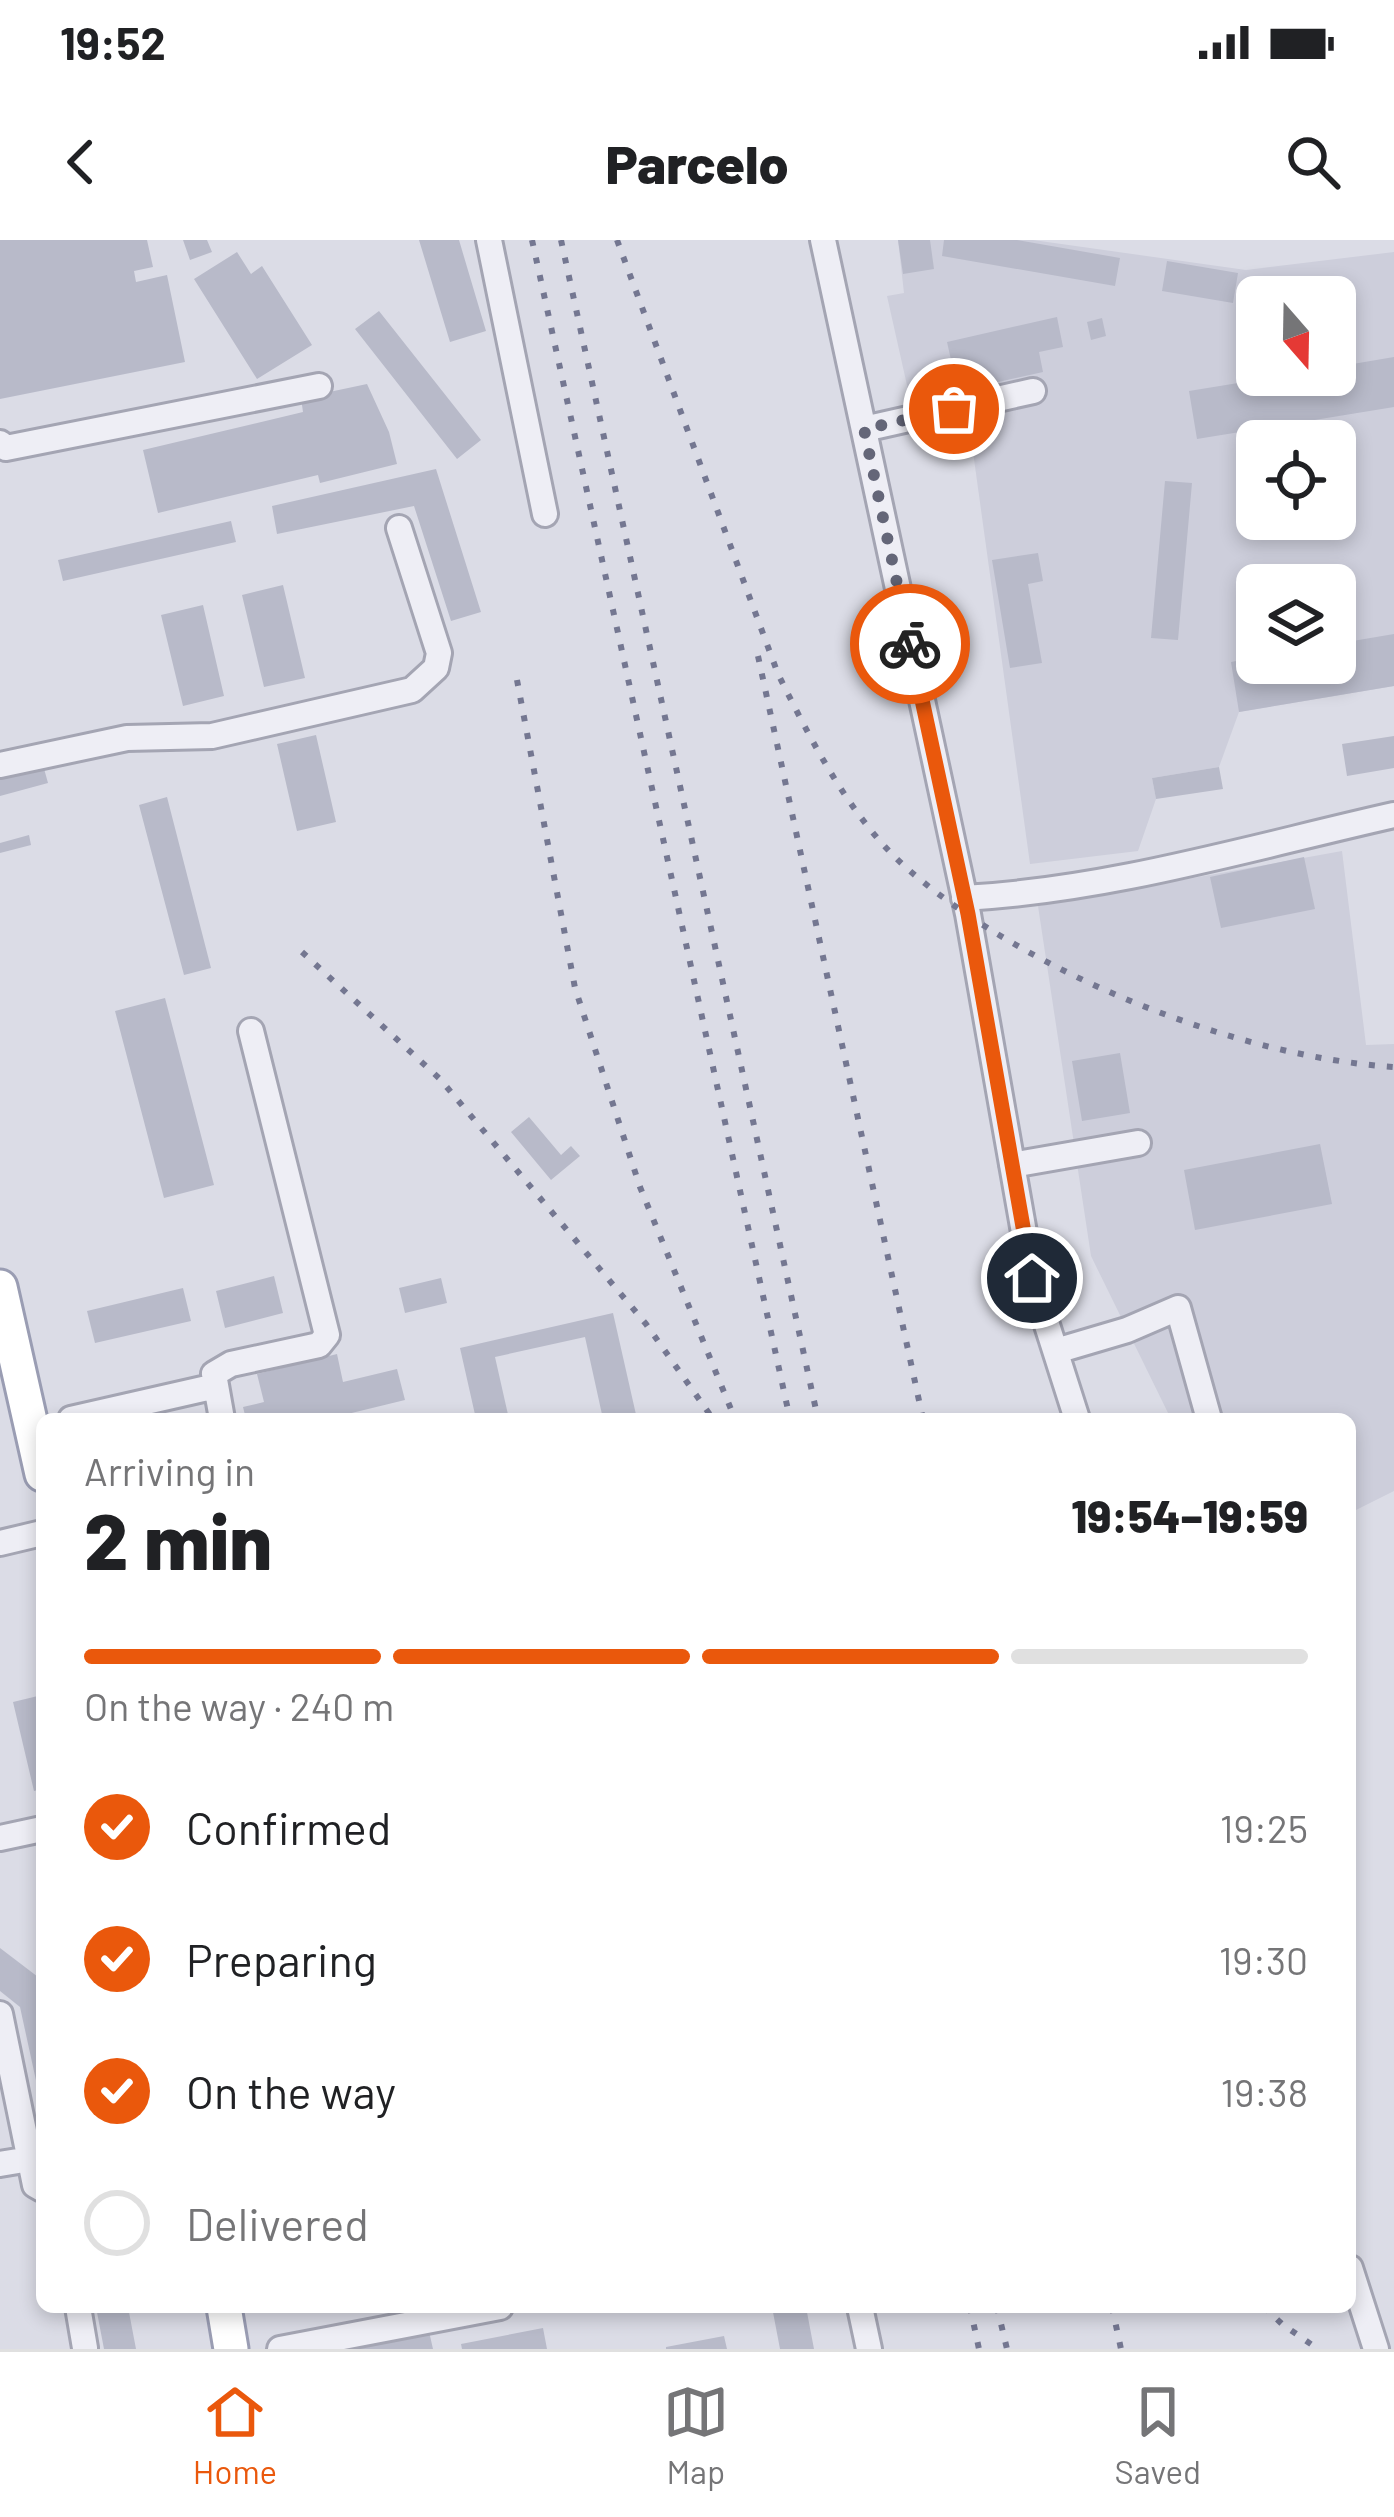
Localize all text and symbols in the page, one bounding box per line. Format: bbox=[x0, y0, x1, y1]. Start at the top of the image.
text: 19:52 bbox=[60, 15, 166, 69]
icon: back bbox=[48, 129, 114, 195]
icon: search bbox=[1280, 129, 1346, 195]
text: Parcelo bbox=[605, 130, 789, 195]
north arrow bbox=[1236, 276, 1356, 396]
map controls bbox=[1236, 276, 1356, 684]
pin bbox=[903, 358, 1005, 460]
icon: bag bbox=[921, 376, 987, 442]
button: locate bbox=[1236, 420, 1356, 540]
button: layers bbox=[1236, 564, 1356, 684]
courier bbox=[850, 584, 970, 704]
icon: bike bbox=[877, 611, 943, 677]
pin bbox=[981, 1227, 1083, 1329]
icon: home bbox=[999, 1245, 1065, 1311]
text: Arriving in bbox=[84, 1447, 255, 1494]
text: 19:54–19:59 bbox=[1071, 1488, 1308, 1542]
text: 2 min bbox=[84, 1492, 272, 1586]
text: On the way · 240 m bbox=[84, 1682, 394, 1729]
icon: check bbox=[84, 1794, 150, 1860]
text: Confirmed bbox=[186, 1800, 391, 1854]
text: 19:25 bbox=[1220, 1804, 1308, 1851]
icon: check bbox=[84, 1926, 150, 1992]
text: Preparing bbox=[186, 1932, 377, 1986]
text: 19:30 bbox=[1219, 1936, 1308, 1983]
icon: check bbox=[84, 2058, 150, 2124]
text: On the way bbox=[186, 2064, 396, 2118]
text: 19:38 bbox=[1220, 2068, 1308, 2115]
text: Delivered bbox=[186, 2196, 369, 2250]
tab: Home bbox=[193, 2379, 277, 2491]
tab: Map bbox=[663, 2379, 729, 2491]
tab: Saved bbox=[1115, 2379, 1201, 2491]

